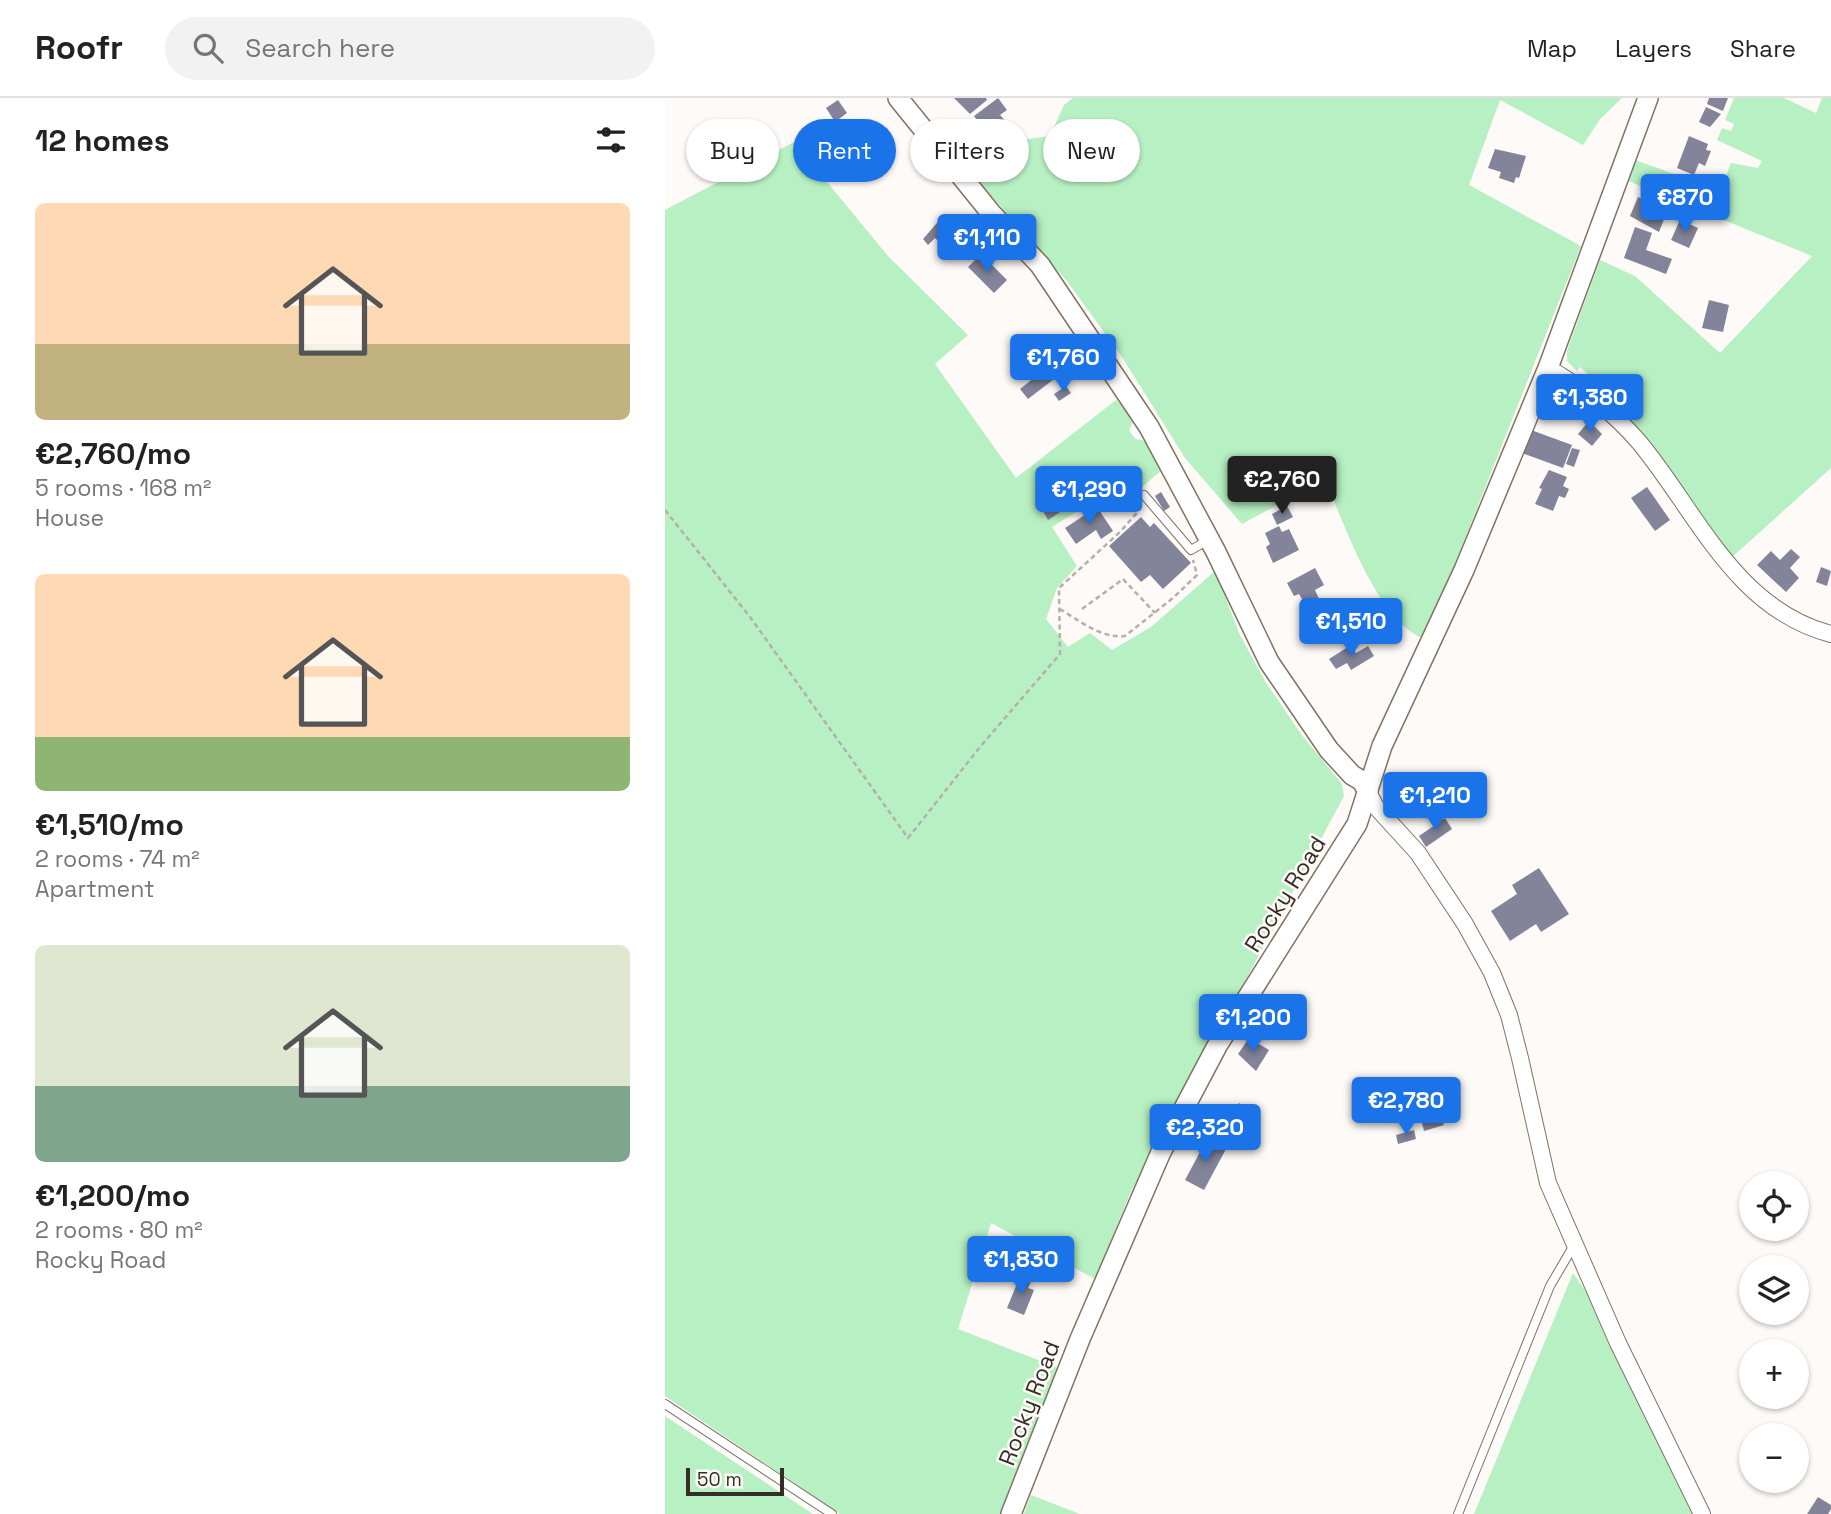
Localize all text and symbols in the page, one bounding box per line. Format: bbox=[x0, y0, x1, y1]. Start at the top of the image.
search box bbox=[165, 17, 655, 80]
text: Roofr bbox=[35, 27, 123, 69]
icon: search bbox=[189, 29, 227, 67]
text: Search here bbox=[245, 31, 395, 65]
text: Map bbox=[1527, 33, 1577, 64]
text: Layers bbox=[1615, 33, 1692, 64]
text: Share bbox=[1730, 33, 1796, 64]
chip: Buy bbox=[686, 119, 779, 182]
chip: Rent bbox=[793, 119, 896, 182]
chip: Filters bbox=[910, 119, 1029, 182]
chip: New bbox=[1043, 119, 1140, 182]
text: 12 homes bbox=[35, 121, 170, 160]
icon: filters bbox=[592, 121, 630, 159]
pin: €870 bbox=[1644, 174, 1726, 234]
text: €870 bbox=[1657, 182, 1713, 212]
pin: €1,110 bbox=[930, 214, 1044, 274]
text: €1,110 bbox=[953, 222, 1021, 252]
icon: home bbox=[270, 248, 396, 374]
pin: €1,760 bbox=[1006, 334, 1120, 394]
text: €1,760 bbox=[1026, 342, 1100, 372]
pin: €1,380 bbox=[1533, 374, 1647, 434]
text: €1,380 bbox=[1552, 382, 1628, 412]
text: €2,760/mo bbox=[35, 434, 191, 473]
pin: €2,760 bbox=[1225, 456, 1339, 516]
text: €2,760 bbox=[1243, 464, 1321, 494]
pin: €1,290 bbox=[1032, 466, 1146, 526]
text: 5 rooms · 168 m² bbox=[35, 473, 212, 503]
text: €1,290 bbox=[1051, 474, 1127, 504]
text: House bbox=[35, 503, 104, 533]
pin: €1,510 bbox=[1294, 598, 1408, 658]
text: €1,510 bbox=[1315, 606, 1387, 636]
icon: home bbox=[270, 619, 396, 745]
pin: €1,210 bbox=[1378, 772, 1492, 832]
text: €1,210 bbox=[1399, 780, 1471, 810]
text: €1,510/mo bbox=[35, 805, 184, 844]
street label: Rocky Road bbox=[1237, 830, 1333, 958]
text: 2 rooms · 74 m² bbox=[35, 844, 200, 874]
text: Apartment bbox=[35, 874, 155, 904]
icon: home bbox=[270, 990, 396, 1116]
pin: €1,200 bbox=[1196, 995, 1310, 1054]
text: €1,200 bbox=[1215, 1002, 1291, 1032]
pin: €2,780 bbox=[1349, 1077, 1463, 1137]
text: €2,780 bbox=[1368, 1085, 1444, 1115]
pin: €2,320 bbox=[1148, 1104, 1262, 1164]
text: €2,320 bbox=[1166, 1112, 1244, 1142]
map controls bbox=[1739, 1171, 1809, 1493]
button: locate bbox=[1739, 1171, 1809, 1241]
text: €1,200/mo bbox=[35, 1176, 190, 1215]
text: 2 rooms · 80 m² bbox=[35, 1215, 203, 1245]
pin: €1,830 bbox=[964, 1236, 1078, 1296]
text: €1,830 bbox=[983, 1244, 1059, 1274]
text: Rocky Road bbox=[35, 1245, 166, 1275]
button: layers bbox=[1739, 1255, 1809, 1325]
street label: Rocky Road bbox=[991, 1336, 1067, 1470]
button: + bbox=[1739, 1339, 1809, 1409]
button: − bbox=[1739, 1423, 1809, 1493]
scale bar bbox=[686, 1465, 784, 1497]
text: 50 m bbox=[697, 1467, 742, 1492]

